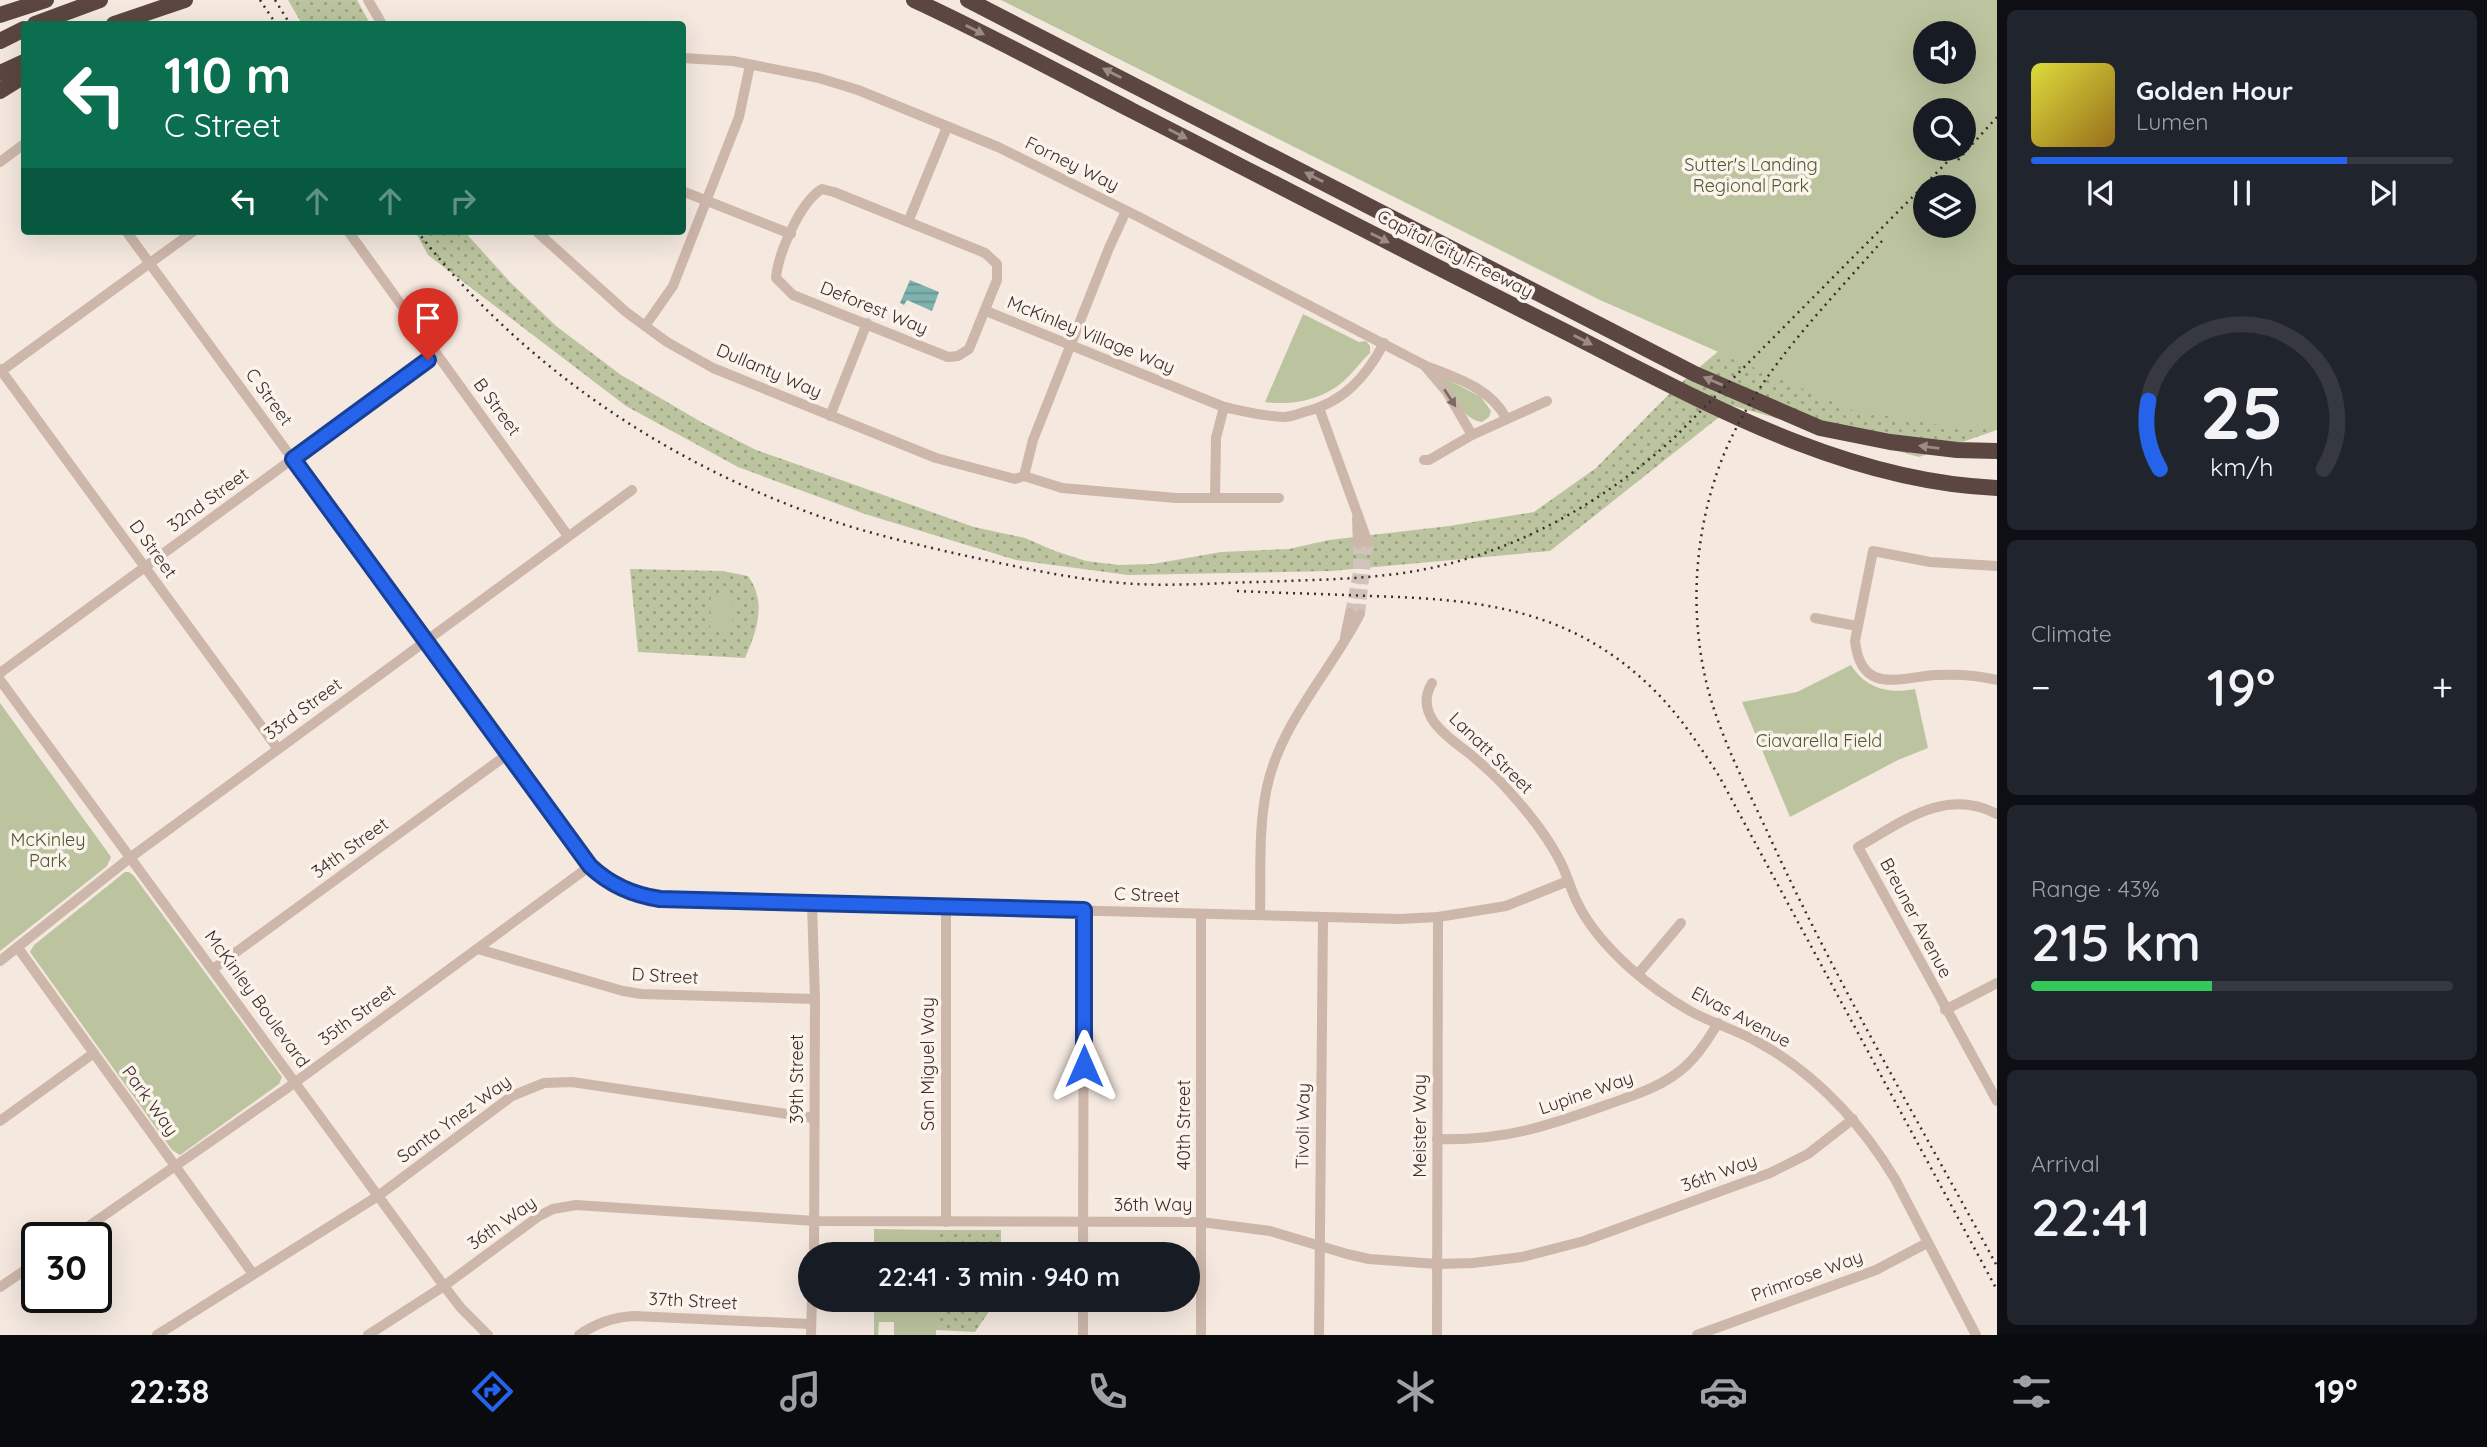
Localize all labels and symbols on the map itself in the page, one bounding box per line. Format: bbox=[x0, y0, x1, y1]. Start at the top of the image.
one-way arrow bbox=[965, 24, 985, 35]
one-way arrow bbox=[1102, 67, 1122, 78]
one-way arrow bbox=[1168, 128, 1188, 139]
street label: Forney Way bbox=[1021, 131, 1123, 196]
park label: Sutter's Landing Regional Park bbox=[1684, 153, 1818, 197]
one-way arrow bbox=[1304, 171, 1324, 183]
street label: Capital City Freeway bbox=[1373, 204, 1537, 303]
one-way arrow bbox=[1370, 232, 1390, 243]
street label: Deforest Way bbox=[817, 275, 932, 340]
pin bbox=[398, 288, 458, 360]
street label: McKinley Village Way bbox=[1004, 290, 1179, 379]
one-way arrow bbox=[1573, 335, 1593, 346]
street label: Dullanty Way bbox=[713, 338, 825, 403]
street label: C Street bbox=[241, 363, 298, 430]
street label: B Street bbox=[469, 373, 526, 440]
one-way arrow bbox=[1702, 376, 1723, 387]
one-way arrow bbox=[1443, 389, 1457, 407]
one-way arrow bbox=[1918, 441, 1940, 452]
street label: 32nd Street bbox=[163, 462, 253, 537]
street label: D Street bbox=[124, 515, 182, 583]
street label: 33rd Street bbox=[259, 673, 346, 744]
street label: Lanatt Street bbox=[1444, 707, 1538, 798]
park label: Ciavarella Field bbox=[1756, 729, 1882, 752]
street label: 34th Street bbox=[307, 812, 393, 883]
park label: McKinley Park bbox=[11, 828, 85, 872]
street label: Breuner Avenue bbox=[1875, 854, 1958, 982]
street label: C Street bbox=[1114, 882, 1180, 907]
street label: McKinley Boulevard bbox=[200, 925, 315, 1072]
street label: D Street bbox=[631, 962, 699, 989]
street label: 35th Street bbox=[314, 979, 400, 1050]
street label: Elvas Avenue bbox=[1688, 981, 1795, 1052]
street label: San Miguel Way bbox=[916, 997, 939, 1131]
position arrow bbox=[1047, 1029, 1121, 1103]
street label: 39th Street bbox=[785, 1034, 808, 1124]
street label: Park Way bbox=[117, 1061, 184, 1140]
street label: Lupine Way bbox=[1536, 1066, 1636, 1119]
street label: Santa Ynez Way bbox=[392, 1069, 515, 1168]
street label: Meister Way bbox=[1408, 1074, 1431, 1178]
street label: 40th Street bbox=[1172, 1080, 1195, 1170]
street label: Tivoli Way bbox=[1290, 1083, 1315, 1169]
street label: 36th Way bbox=[1678, 1148, 1760, 1197]
street label: 36th Way bbox=[463, 1191, 541, 1255]
street label: 36th Way bbox=[1114, 1193, 1192, 1216]
speed limit sign: 30 bbox=[21, 1222, 112, 1313]
street label: Primrose Way bbox=[1748, 1245, 1866, 1306]
street label: 37th Street bbox=[648, 1287, 738, 1314]

